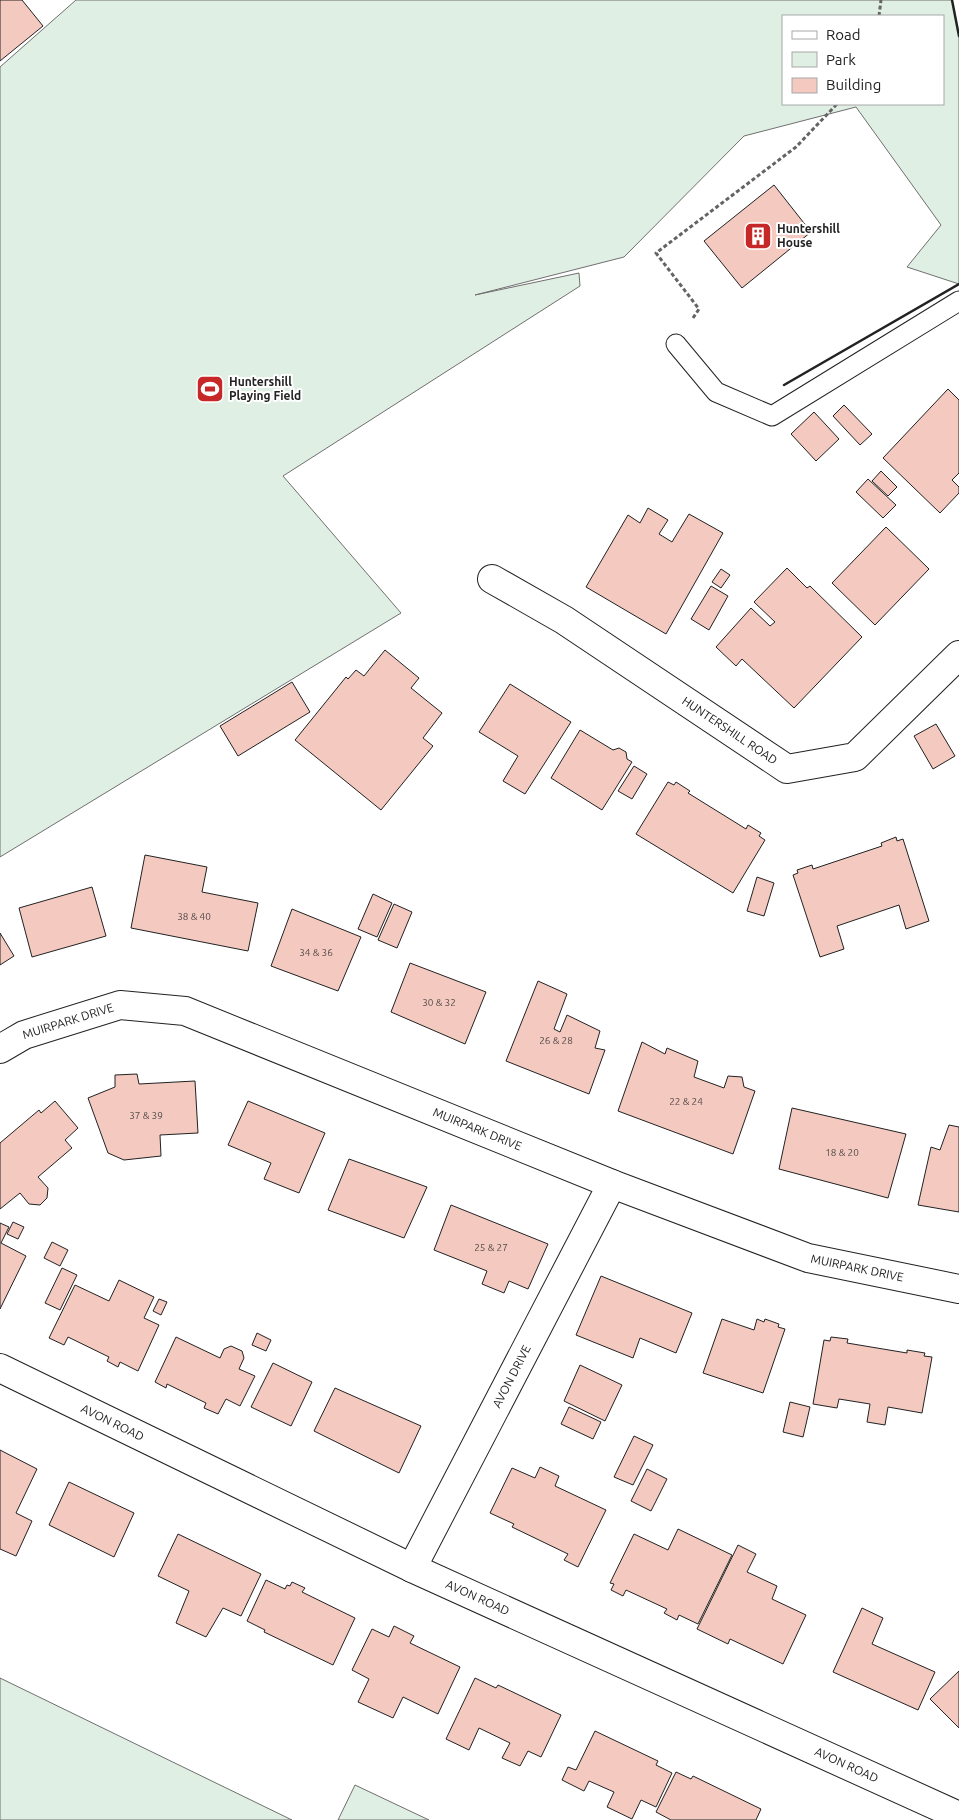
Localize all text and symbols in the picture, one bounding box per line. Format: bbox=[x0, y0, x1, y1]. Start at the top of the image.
legend bbox=[782, 15, 944, 105]
text: Road bbox=[826, 26, 861, 43]
text: Park bbox=[826, 51, 856, 68]
text: Building bbox=[826, 76, 881, 93]
building icon: Huntershill House bbox=[743, 221, 773, 251]
place label: Huntershill House bbox=[777, 222, 840, 249]
sports icon: Huntershill Playing Field bbox=[195, 374, 225, 404]
place label: Huntershill Playing Field bbox=[229, 375, 301, 402]
street label: HUNTERSHILL ROAD bbox=[680, 694, 780, 767]
house number: 38 & 40 bbox=[177, 911, 211, 922]
house number: 34 & 36 bbox=[299, 947, 333, 958]
house number: 30 & 32 bbox=[422, 997, 456, 1008]
street label: MUIRPARK DRIVE bbox=[21, 1000, 115, 1041]
house number: 26 & 28 bbox=[539, 1035, 573, 1046]
house number: 22 & 24 bbox=[669, 1096, 703, 1107]
street label: MUIRPARK DRIVE bbox=[431, 1105, 524, 1153]
house number: 37 & 39 bbox=[129, 1110, 163, 1121]
house number: 18 & 20 bbox=[825, 1147, 859, 1158]
house number: 25 & 27 bbox=[474, 1242, 508, 1253]
street label: MUIRPARK DRIVE bbox=[810, 1252, 905, 1284]
street label: AVON DRIVE bbox=[490, 1342, 533, 1410]
street label: AVON ROAD bbox=[79, 1401, 146, 1443]
street label: AVON ROAD bbox=[444, 1577, 512, 1617]
street label: AVON ROAD bbox=[813, 1744, 880, 1785]

